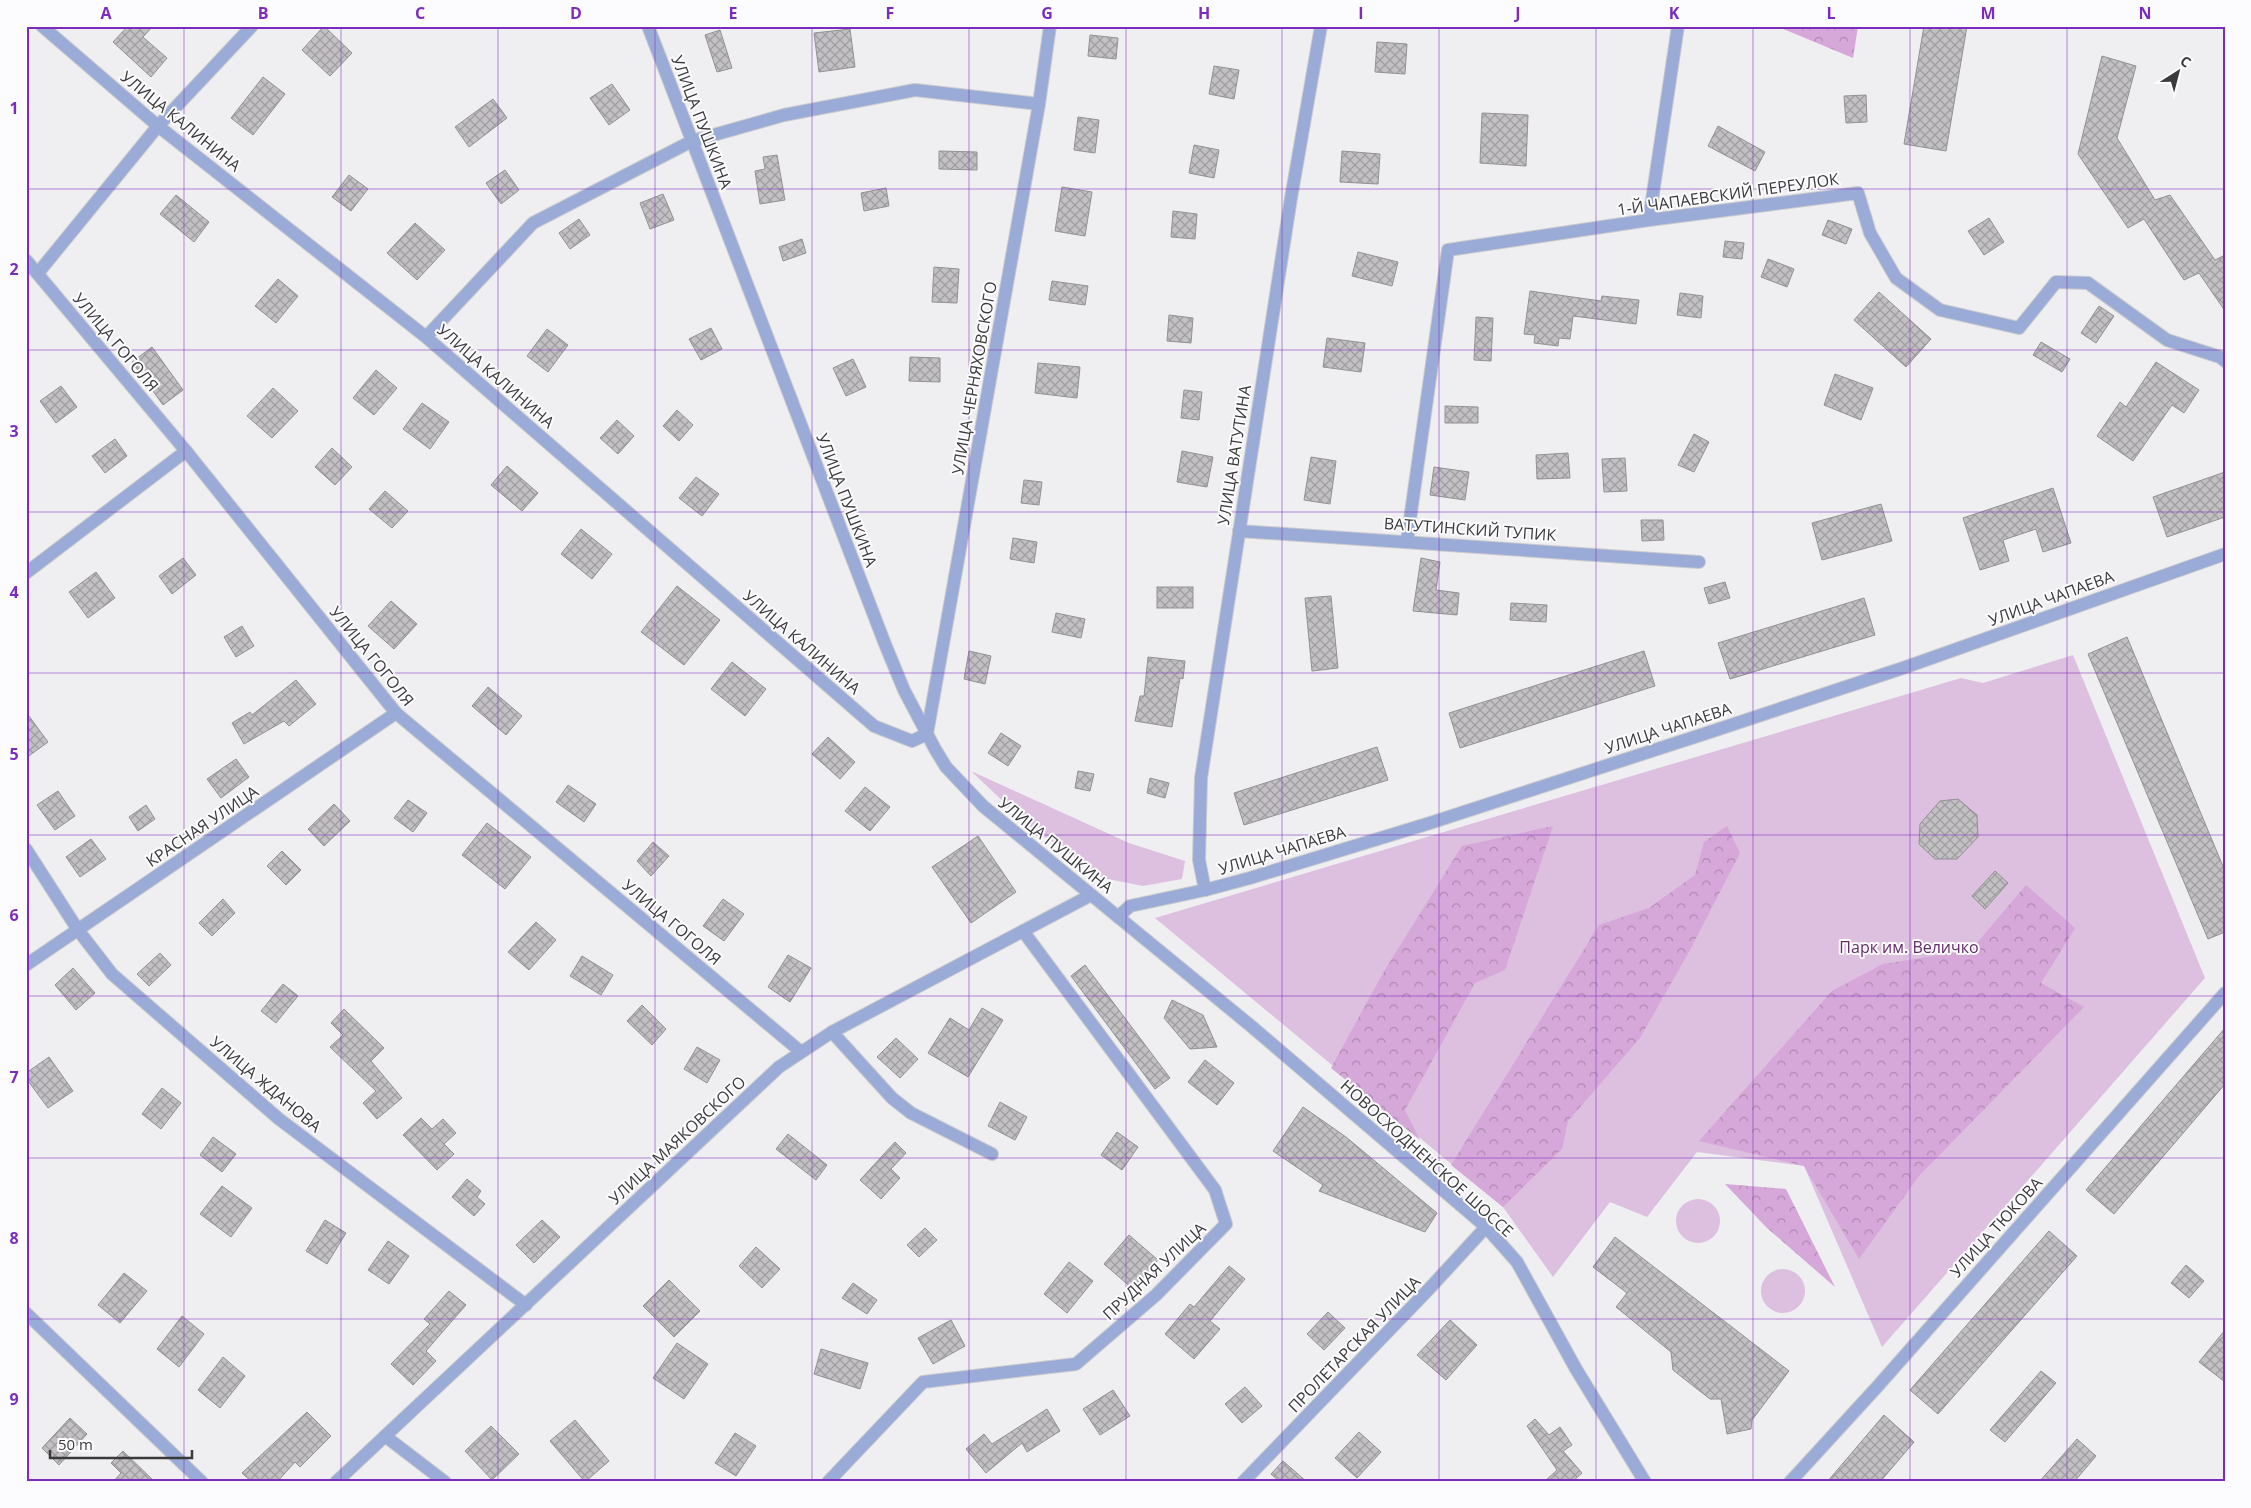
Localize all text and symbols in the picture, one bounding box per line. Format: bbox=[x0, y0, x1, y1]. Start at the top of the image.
text: A bbox=[100, 2, 112, 24]
text: B bbox=[258, 2, 268, 24]
text: C bbox=[415, 2, 425, 24]
text: D bbox=[570, 2, 582, 24]
text: E bbox=[729, 2, 738, 24]
text: F bbox=[886, 2, 894, 24]
text: G bbox=[1041, 2, 1053, 24]
text: H bbox=[1198, 2, 1210, 24]
text: I bbox=[1358, 2, 1364, 24]
text: J bbox=[1513, 2, 1521, 24]
text: K bbox=[1669, 2, 1680, 24]
text: L bbox=[1826, 2, 1836, 24]
text: M bbox=[1980, 2, 1996, 24]
text: N bbox=[2138, 2, 2152, 24]
north arrow bbox=[2154, 48, 2204, 98]
text: С bbox=[2177, 51, 2195, 71]
street label: УЛИЦА ПУШКИНА bbox=[666, 52, 738, 193]
street label: УЛИЦА КАЛИНИНА bbox=[116, 66, 246, 177]
text: 1 bbox=[9, 97, 19, 119]
street label: 1-Й ЧАПАЕВСКИЙ ПЕРЕУЛОК bbox=[1616, 168, 1840, 220]
text: 2 bbox=[9, 258, 19, 280]
street label: УЛИЦА ЧЕРНЯХОВСКОГО bbox=[946, 280, 1002, 476]
street label: УЛИЦА ГОГОЛЯ bbox=[68, 288, 164, 396]
street label: УЛИЦА КАЛИНИНА bbox=[433, 319, 560, 434]
street label: УЛИЦА ВАТУТИНА bbox=[1212, 383, 1256, 527]
text: 3 bbox=[9, 420, 19, 442]
street label: УЛИЦА ПУШКИНА bbox=[811, 430, 883, 571]
street label: ВАТУТИНСКИЙ ТУПИК bbox=[1383, 512, 1557, 546]
street label: УЛИЦА ЧАПАЕВА bbox=[1985, 565, 2117, 631]
text: 4 bbox=[9, 581, 19, 603]
street label: УЛИЦА КАЛИНИНА bbox=[739, 585, 866, 700]
street label: УЛИЦА ГОГОЛЯ bbox=[325, 602, 419, 710]
street label: УЛИЦА ЧАПАЕВА bbox=[1602, 697, 1735, 759]
text: 5 bbox=[9, 743, 19, 765]
street label: КРАСНАЯ УЛИЦА bbox=[142, 780, 263, 872]
street label: УЛИЦА ПУШКИНА bbox=[994, 792, 1118, 899]
street label: УЛИЦА ЧАПАЕВА bbox=[1216, 820, 1349, 880]
street label: УЛИЦА ГОГОЛЯ bbox=[618, 874, 726, 970]
text: 6 bbox=[9, 904, 19, 926]
park label: Парк им. Величко bbox=[1839, 936, 1979, 958]
street label: УЛИЦА ЖДАНОВА bbox=[206, 1031, 327, 1138]
text: 7 bbox=[9, 1066, 19, 1088]
street label: УЛИЦА МАЯКОВСКОГО bbox=[604, 1071, 750, 1209]
street label: НОВОСХОДНЕНСКОЕ ШОССЕ bbox=[1336, 1074, 1518, 1242]
street label: УЛИЦА ТЮКОВА bbox=[1945, 1172, 2047, 1282]
street label: ПРУДНАЯ УЛИЦА bbox=[1098, 1217, 1211, 1325]
text: 8 bbox=[9, 1227, 19, 1249]
street label: ПРОЛЕТАРСКАЯ УЛИЦА bbox=[1283, 1270, 1426, 1417]
text: 9 bbox=[9, 1388, 19, 1410]
scale bar bbox=[50, 1428, 192, 1460]
text: 50 m bbox=[58, 1434, 93, 1454]

